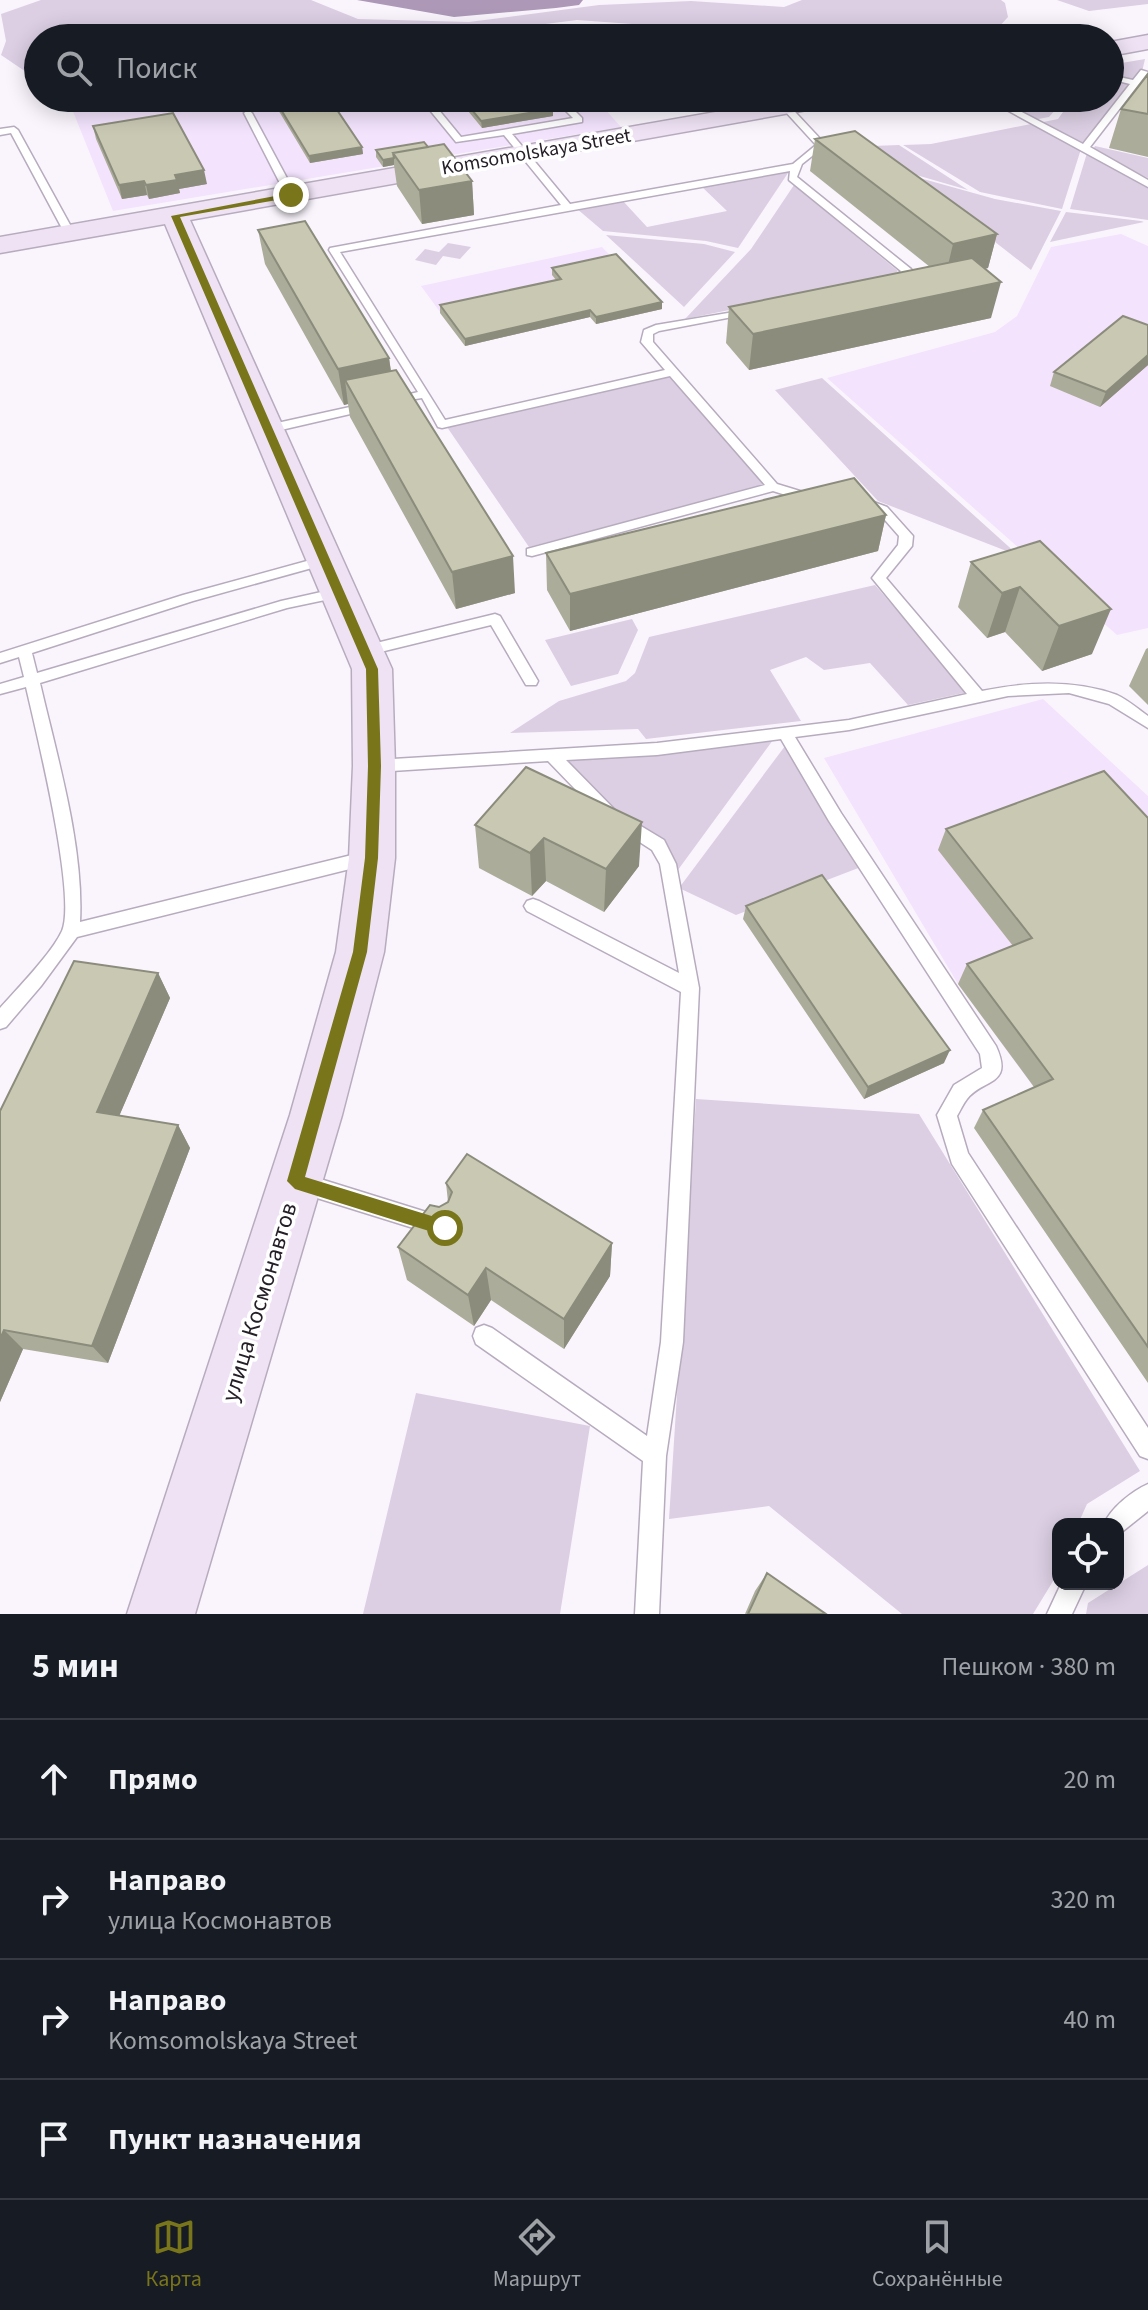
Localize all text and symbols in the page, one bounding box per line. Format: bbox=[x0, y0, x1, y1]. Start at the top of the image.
search box bbox=[24, 24, 1124, 112]
icon: search bbox=[52, 46, 96, 90]
text: Поиск bbox=[116, 47, 197, 90]
street label: Komsomolskaya Street bbox=[439, 121, 633, 182]
route end bbox=[273, 177, 309, 213]
street label: улица Космонавтов bbox=[213, 1198, 306, 1406]
route start bbox=[427, 1210, 463, 1246]
map controls bbox=[1052, 1518, 1124, 1590]
button: locate bbox=[1052, 1518, 1124, 1590]
text: 5 мин bbox=[32, 1642, 119, 1691]
text: Пешком · 380 m bbox=[941, 1648, 1116, 1685]
icon: ahead bbox=[32, 1757, 76, 1801]
text: Прямо bbox=[108, 1758, 198, 1801]
text: 20 m bbox=[1063, 1761, 1116, 1798]
text: Направо bbox=[108, 1859, 226, 1902]
icon: right bbox=[32, 1877, 76, 1921]
text: 320 m bbox=[1050, 1881, 1116, 1918]
text: улица Космонавтов bbox=[108, 1902, 332, 1939]
text: Направо bbox=[108, 1979, 226, 2022]
icon: right bbox=[32, 1997, 76, 2041]
text: 40 m bbox=[1063, 2001, 1116, 2038]
text: Komsomolskaya Street bbox=[108, 2022, 357, 2059]
icon: arrive bbox=[32, 2117, 76, 2161]
text: Пункт назначения bbox=[108, 2118, 362, 2161]
tab: Карта bbox=[145, 2215, 202, 2295]
tab: Маршрут bbox=[493, 2215, 581, 2295]
tab: Сохранённые bbox=[872, 2215, 1003, 2295]

